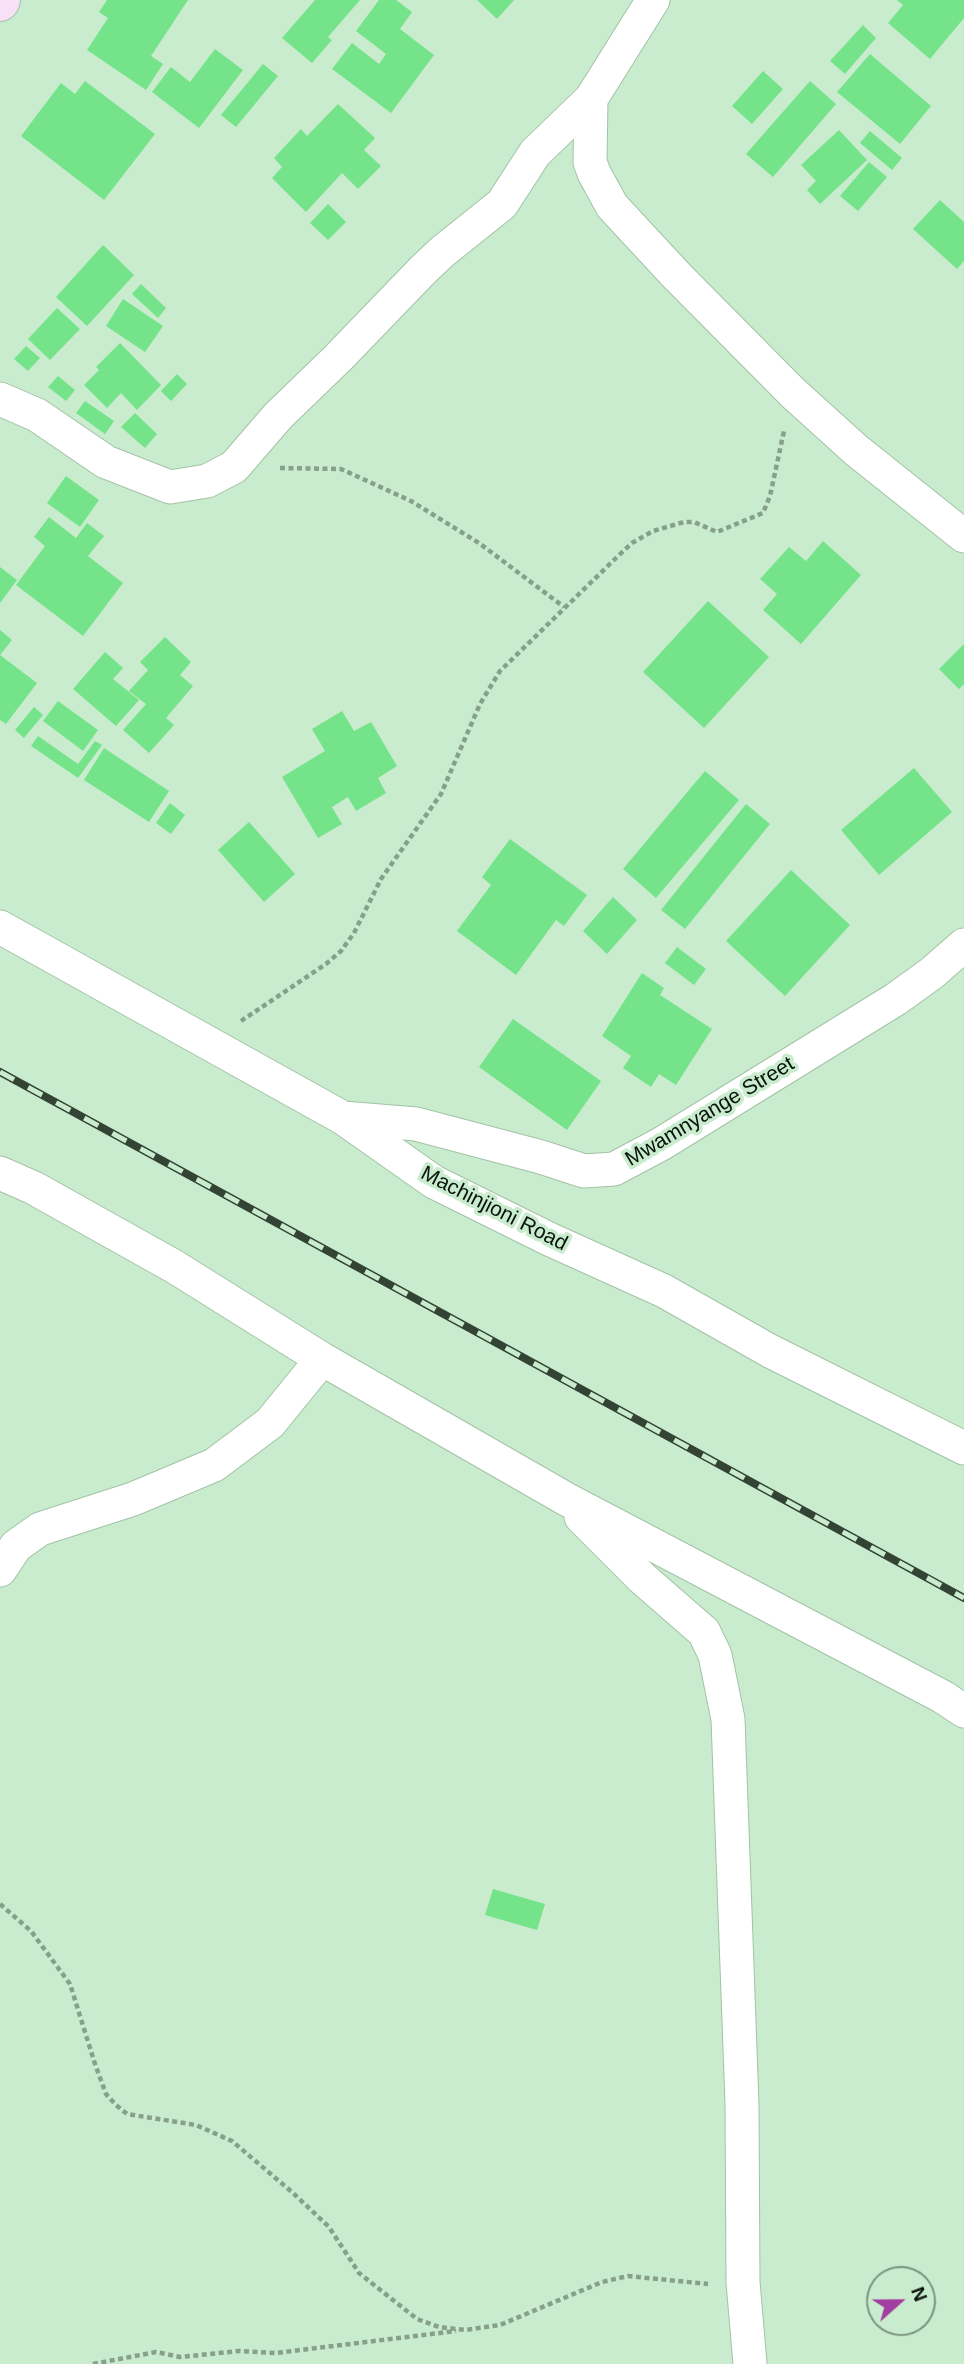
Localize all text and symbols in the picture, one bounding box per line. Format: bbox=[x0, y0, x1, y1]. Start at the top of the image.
street label: Mwamnyange Street bbox=[621, 1052, 799, 1172]
street label: Machinjioni Road bbox=[417, 1161, 571, 1257]
north arrow bbox=[866, 2266, 936, 2336]
text: N bbox=[907, 2284, 931, 2304]

